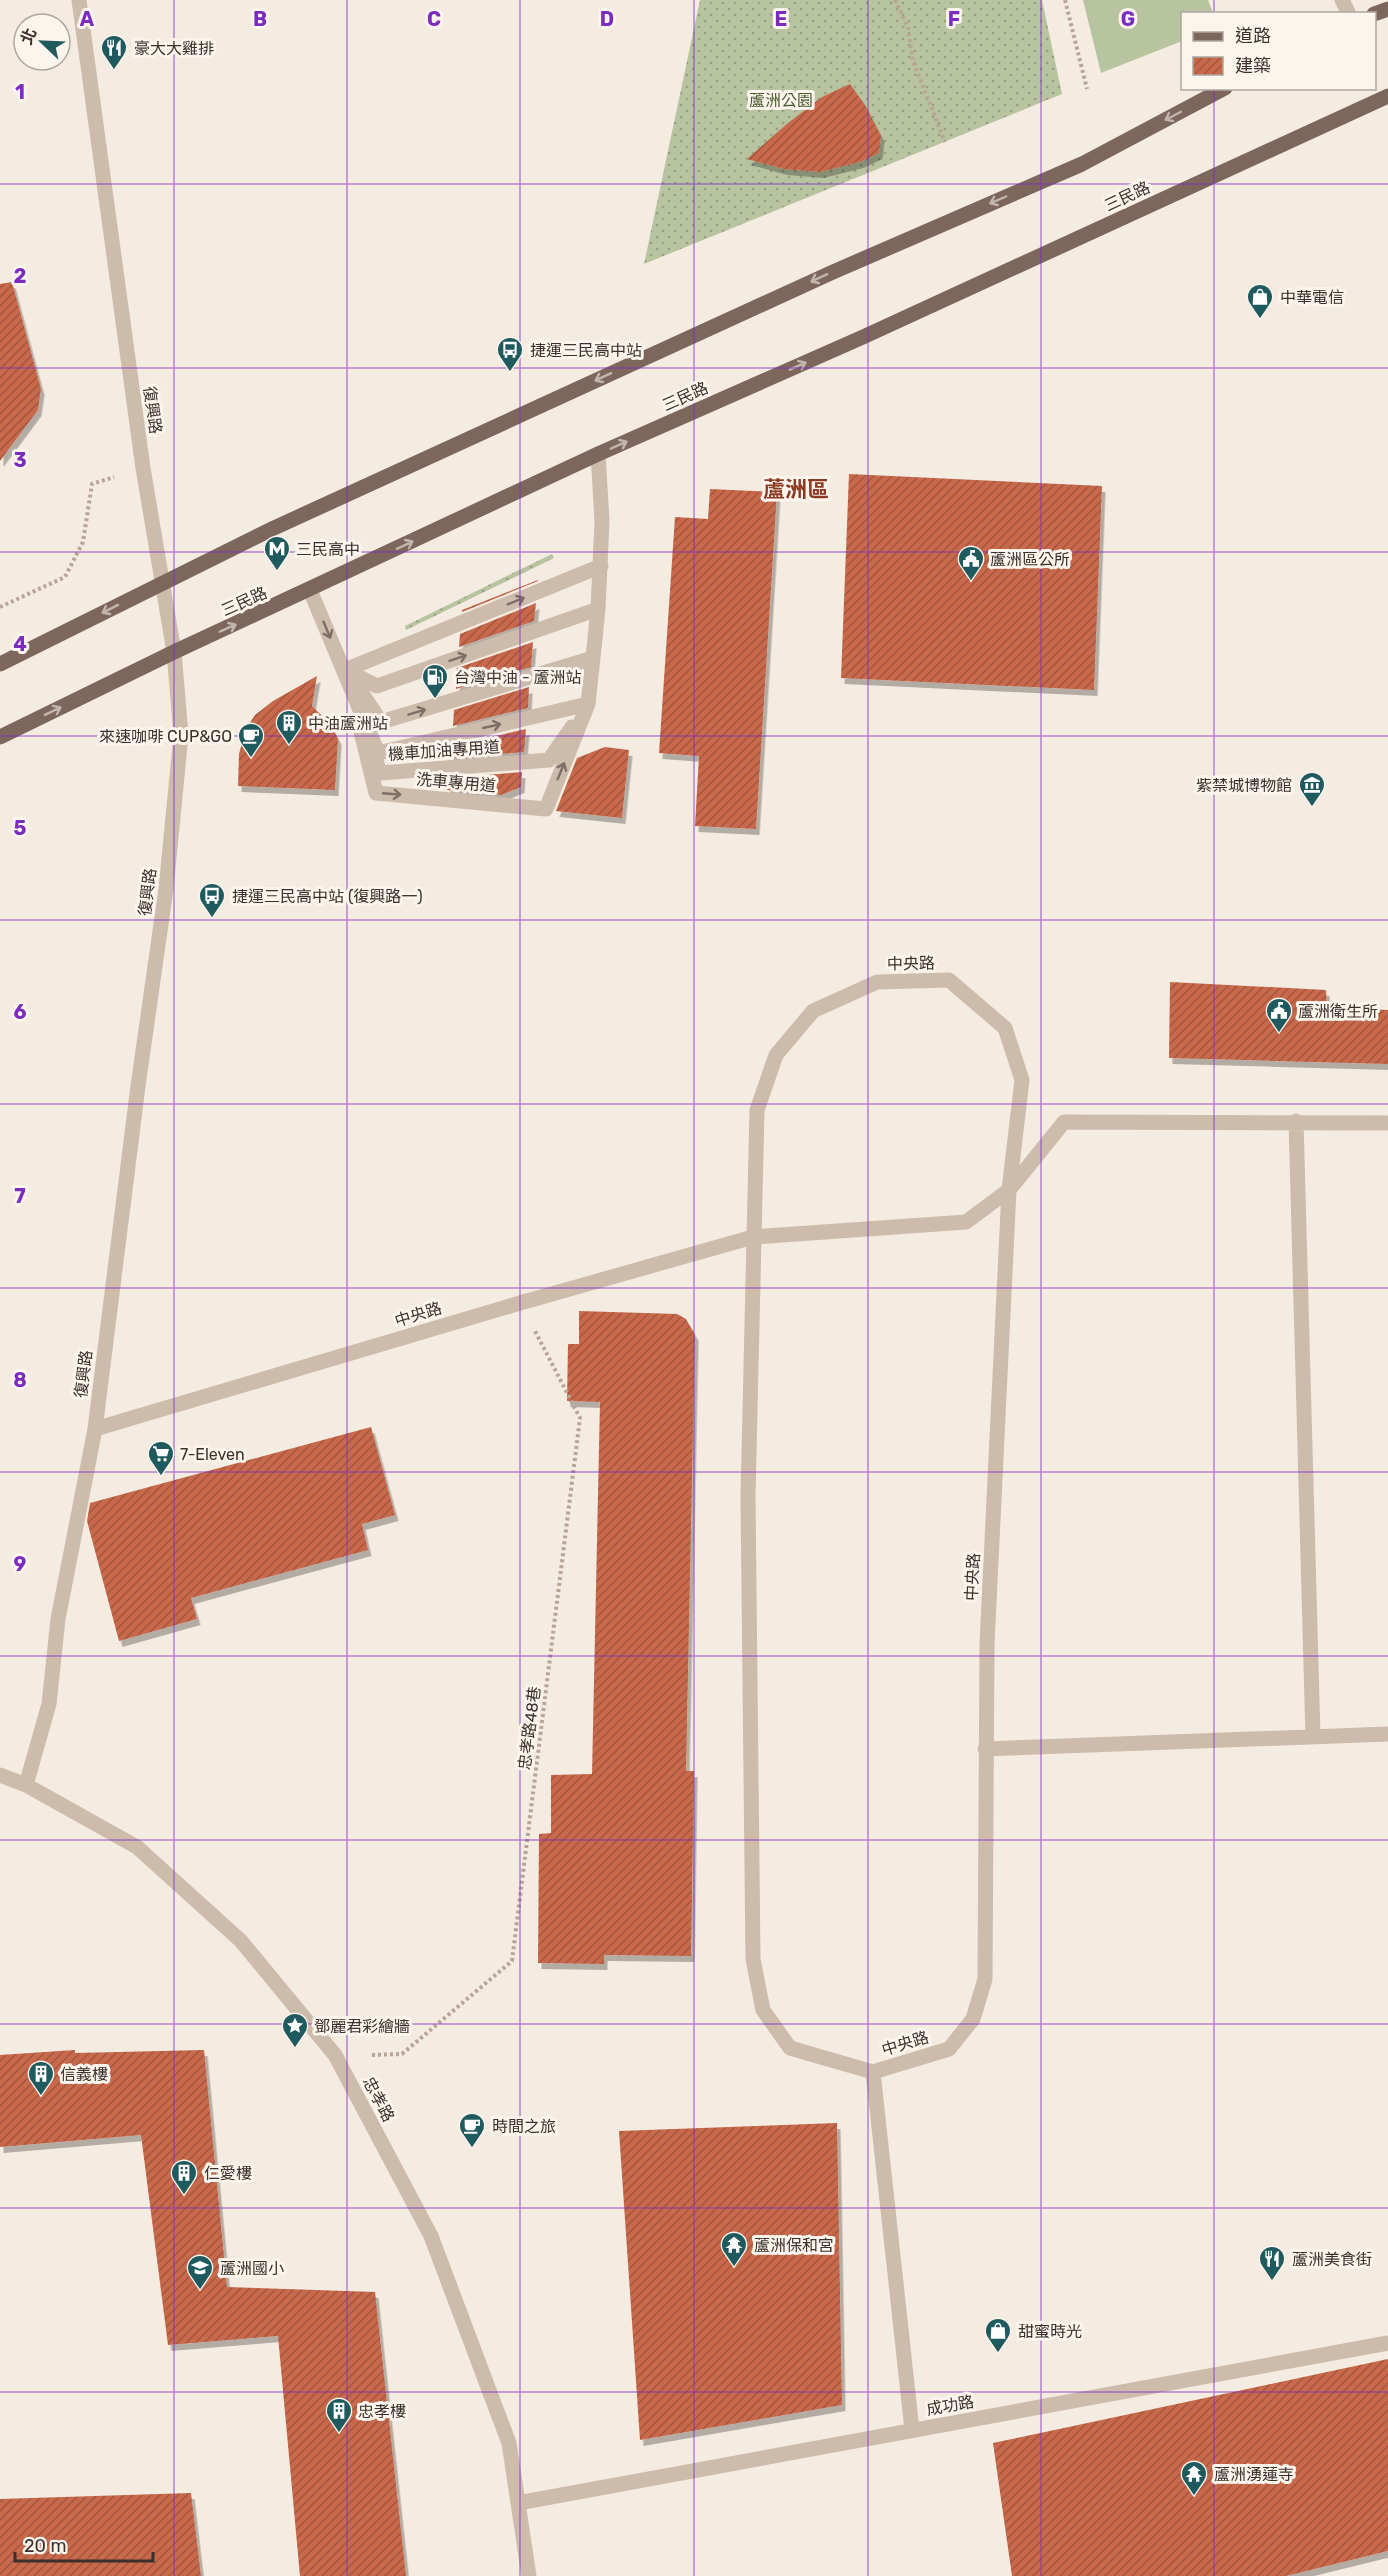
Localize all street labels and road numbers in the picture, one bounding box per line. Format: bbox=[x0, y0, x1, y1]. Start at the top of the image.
street label: 三民路 bbox=[1101, 178, 1153, 215]
street label: 三民路 bbox=[659, 378, 711, 415]
street label: 復興路 bbox=[140, 385, 165, 435]
street label: 三民路 bbox=[218, 583, 270, 620]
street label: 機車加油專用道 bbox=[388, 737, 501, 764]
street label: 洗車專用道 bbox=[415, 770, 497, 795]
street label: 復興路 bbox=[135, 867, 160, 917]
street label: 中央路 bbox=[887, 954, 935, 973]
street label: 中央路 bbox=[392, 1298, 444, 1331]
street label: 復興路 bbox=[71, 1349, 96, 1399]
street label: 中央路 bbox=[962, 1553, 983, 1601]
street label: 忠孝路48巷 bbox=[515, 1685, 544, 1771]
street label: 中央路 bbox=[879, 2027, 931, 2060]
street label: 忠孝路 bbox=[359, 2074, 398, 2125]
street label: 成功路 bbox=[925, 2392, 975, 2419]

